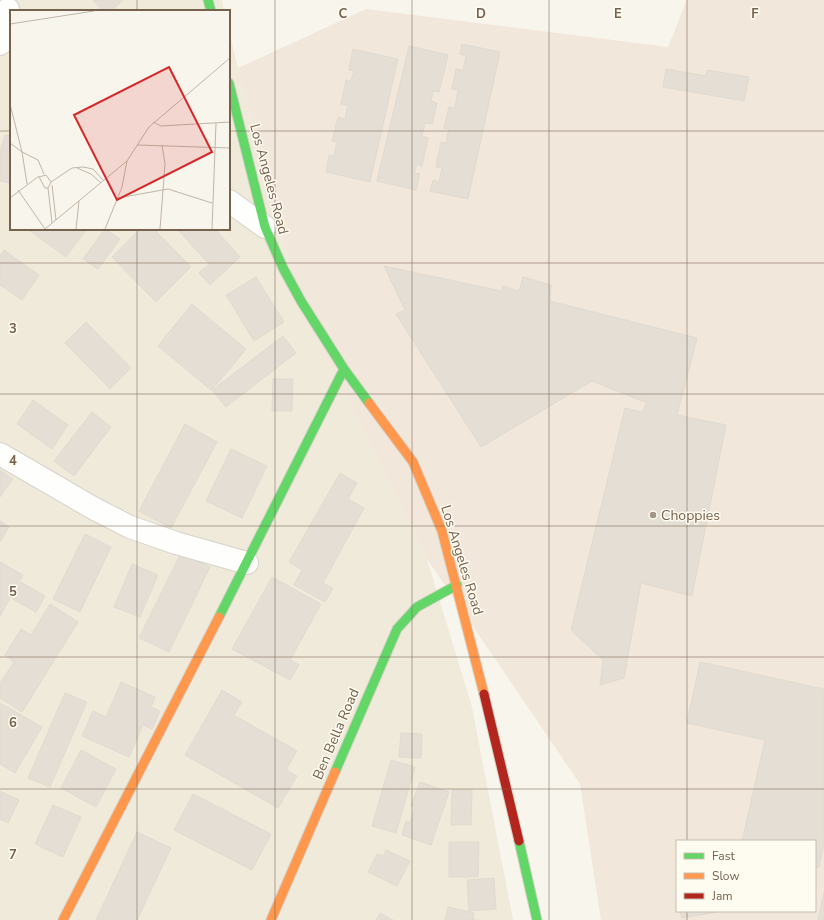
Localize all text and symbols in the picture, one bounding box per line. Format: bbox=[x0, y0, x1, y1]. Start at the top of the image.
text: C bbox=[339, 5, 348, 23]
text: D bbox=[476, 5, 486, 23]
text: E bbox=[614, 5, 622, 23]
text: F bbox=[751, 5, 759, 23]
inset map bbox=[10, 10, 230, 230]
street label: Los Angeles Road bbox=[245, 122, 293, 236]
text: 3 bbox=[9, 320, 17, 338]
text: 4 bbox=[9, 452, 17, 470]
street label: Los Angeles Road bbox=[436, 503, 488, 617]
place label: Choppies bbox=[661, 506, 720, 525]
marker: Choppies bbox=[648, 510, 658, 520]
text: 5 bbox=[9, 583, 17, 601]
street label: Ben Bella Road bbox=[308, 686, 364, 782]
text: 6 bbox=[9, 714, 17, 732]
legend bbox=[676, 840, 816, 912]
text: 7 bbox=[9, 846, 17, 864]
text: Fast bbox=[712, 848, 735, 864]
text: Slow bbox=[712, 868, 740, 884]
text: Jam bbox=[711, 888, 733, 904]

